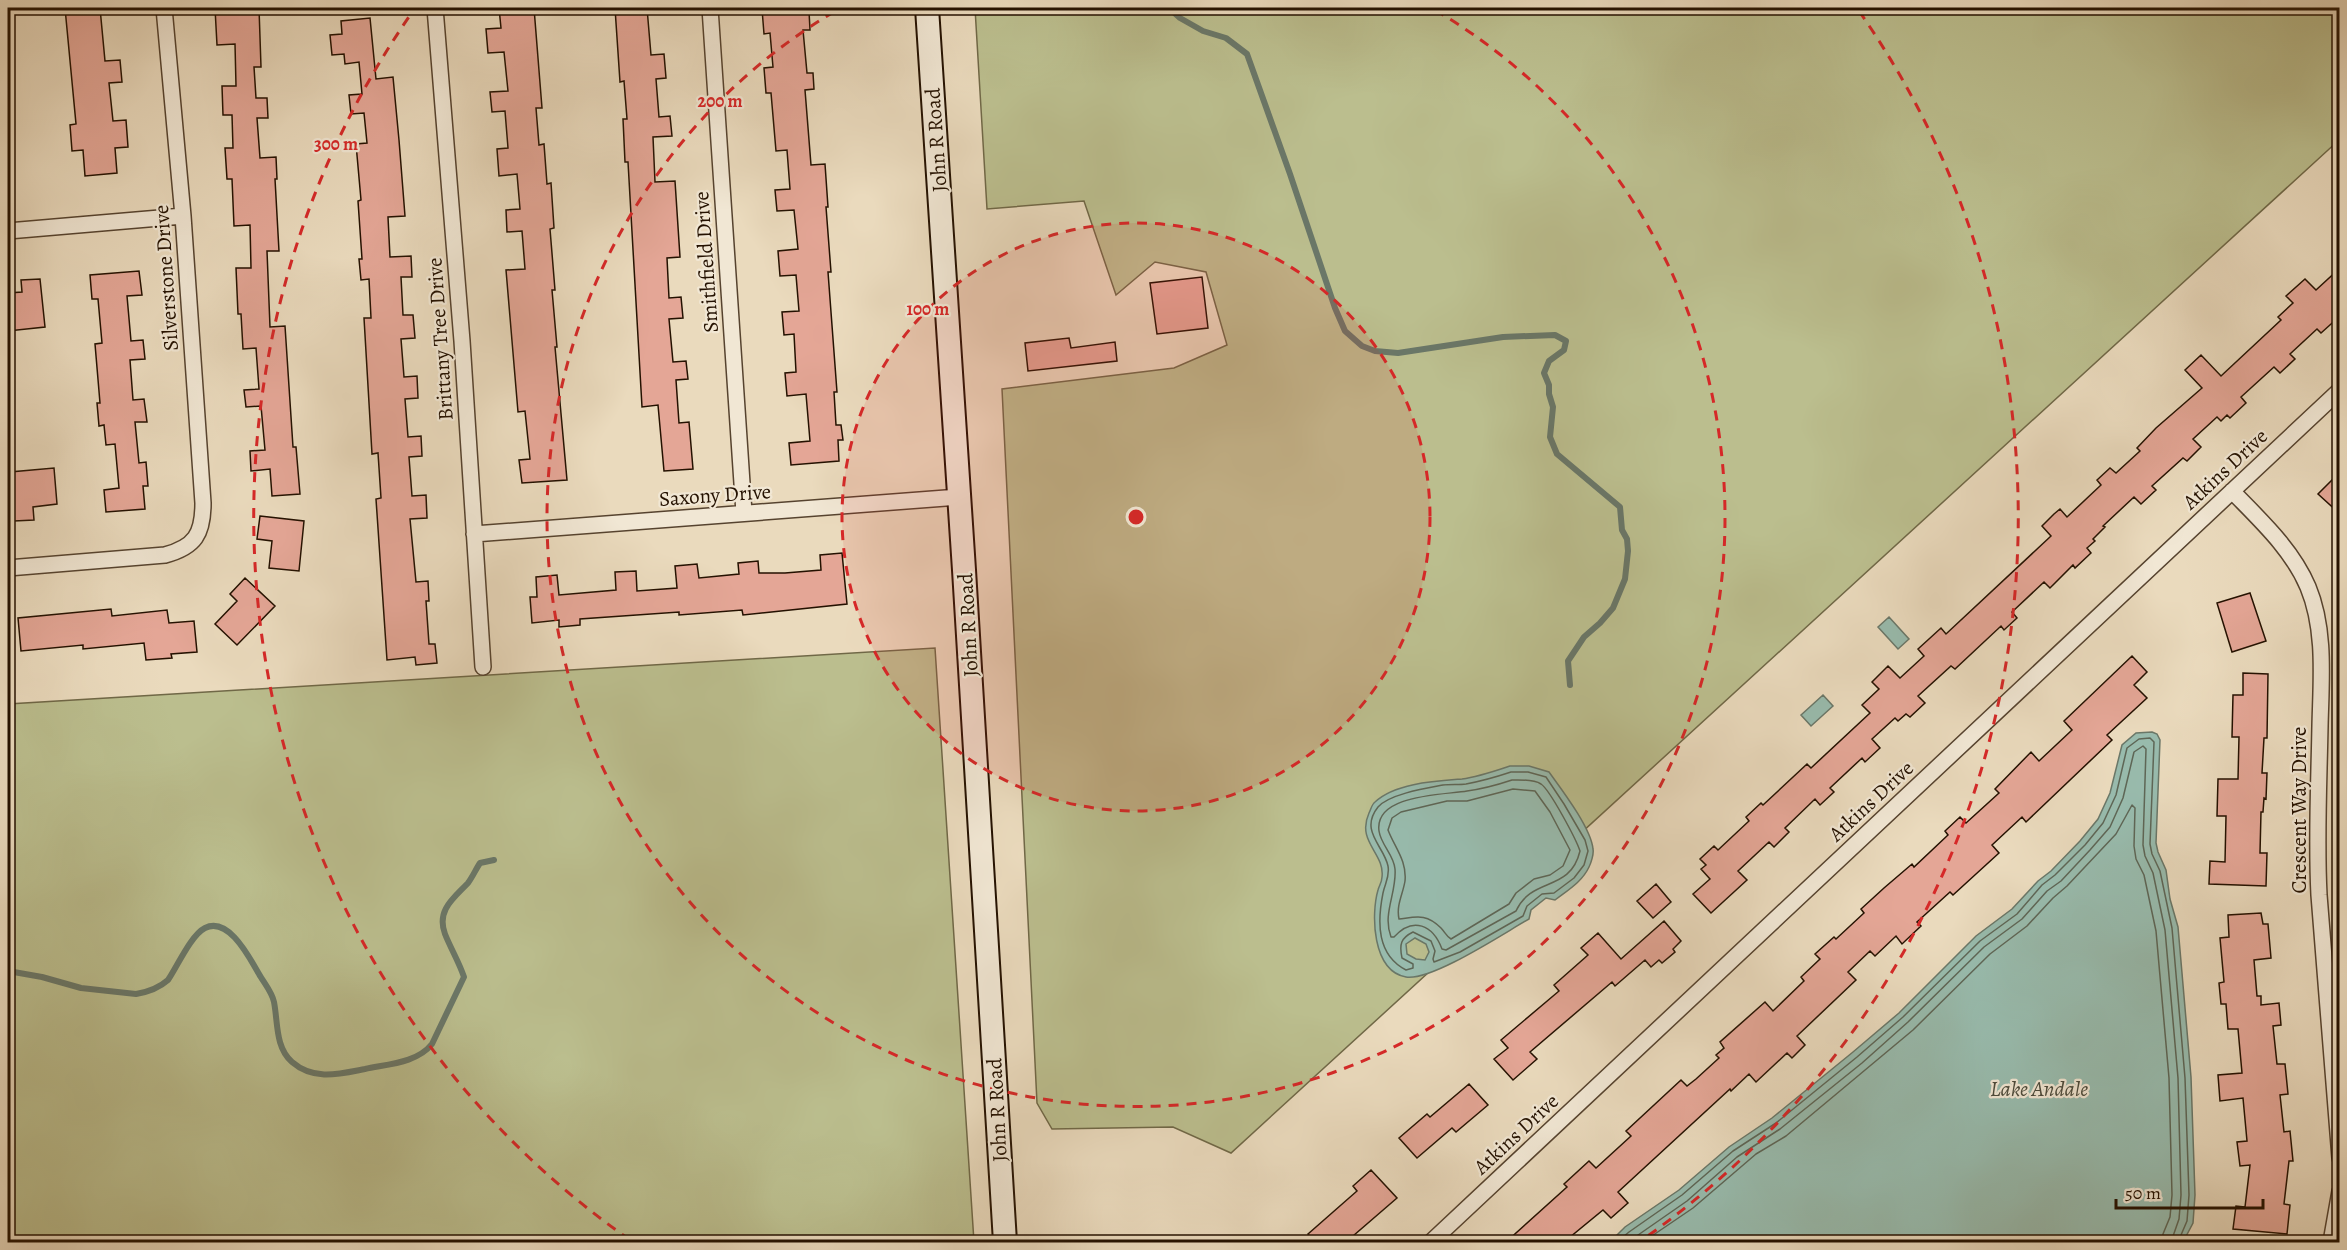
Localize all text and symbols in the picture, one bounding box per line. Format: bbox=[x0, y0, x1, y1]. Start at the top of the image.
street label: John R Road bbox=[918, 86, 954, 193]
text: 200 m bbox=[697, 89, 743, 113]
text: 300 m bbox=[314, 132, 358, 156]
street label: Smithfield Drive bbox=[687, 190, 725, 334]
street label: Silverstone Drive bbox=[147, 204, 185, 352]
street label: Brittany Tree Drive bbox=[420, 257, 460, 421]
text: 100 m bbox=[907, 297, 949, 321]
street label: Atkins Drive bbox=[2176, 422, 2274, 516]
street label: Saxony Drive bbox=[658, 477, 772, 513]
centre of rings bbox=[1126, 507, 1146, 527]
street label: John R Road bbox=[951, 572, 985, 678]
street label: Crescent Way Drive bbox=[2285, 727, 2313, 893]
street label: Atkins Drive bbox=[1822, 754, 1920, 848]
street label: John R Road bbox=[980, 1057, 1014, 1163]
water label: Lake Andale bbox=[1990, 1074, 2088, 1104]
street label: Atkins Drive bbox=[1467, 1087, 1565, 1181]
scale bar bbox=[2116, 1172, 2263, 1210]
text: 50 m bbox=[2125, 1181, 2161, 1205]

